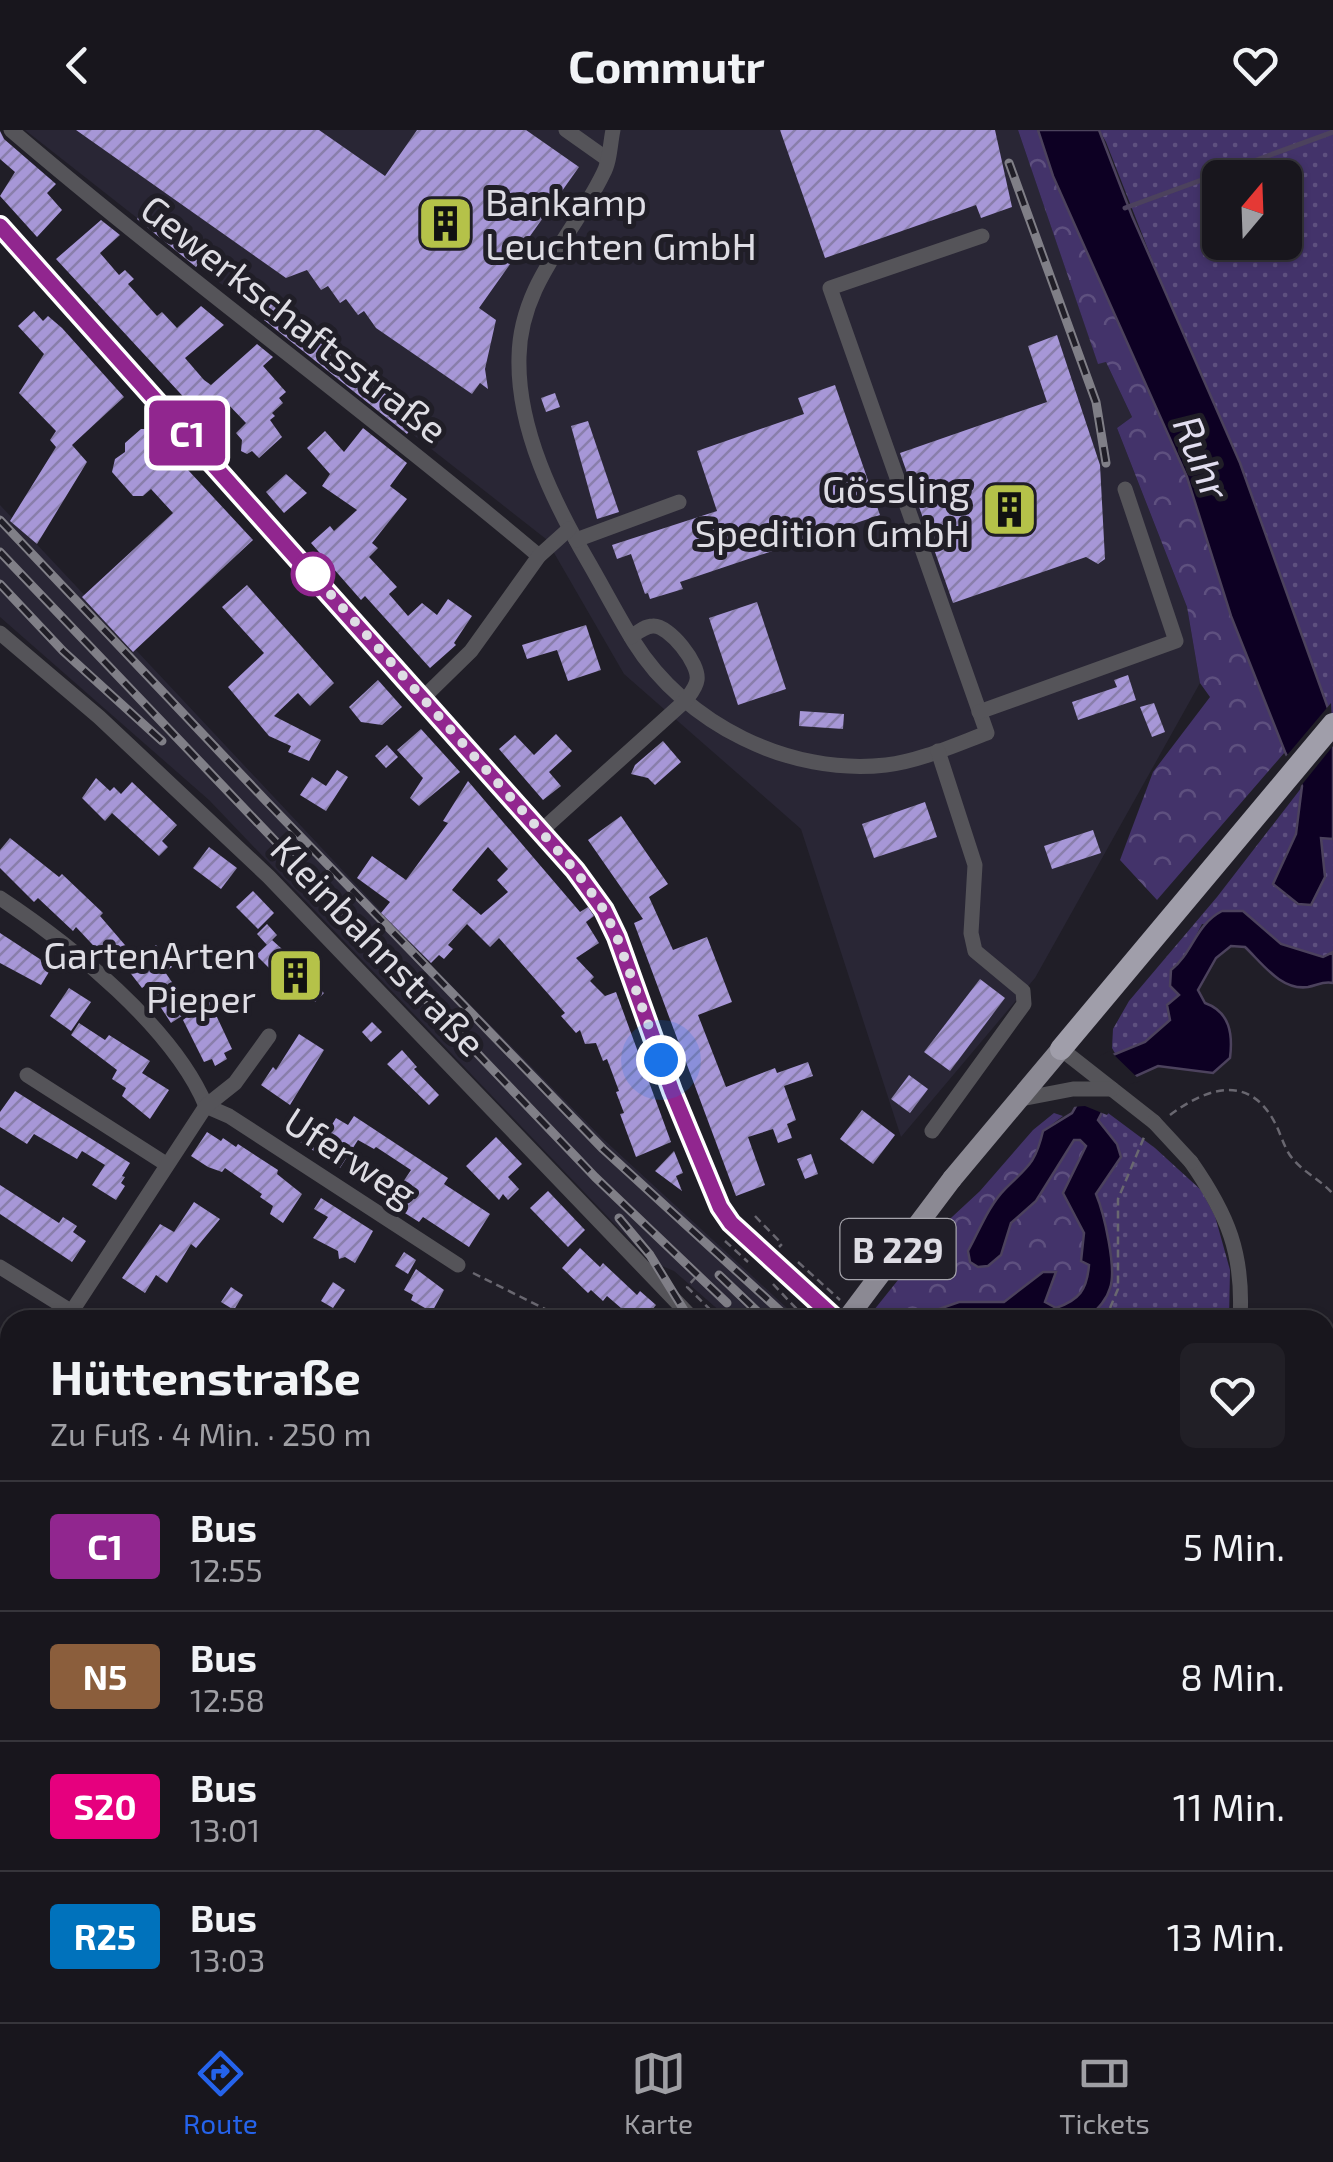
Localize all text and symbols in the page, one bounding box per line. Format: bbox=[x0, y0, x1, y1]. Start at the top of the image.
icon: back bbox=[50, 38, 105, 93]
text: Commutr bbox=[568, 38, 765, 92]
icon: heart bbox=[1228, 38, 1283, 93]
north arrow bbox=[1202, 160, 1302, 260]
map controls bbox=[1202, 160, 1302, 260]
place label: Bankamp Leuchten GmbH bbox=[485, 178, 757, 268]
street label: Gewerkschaftsstraße bbox=[133, 184, 457, 452]
building icon: Bankamp Leuchten GmbH bbox=[416, 193, 476, 253]
line badge: C1 bbox=[142, 400, 232, 466]
water label: Ruhr bbox=[1165, 408, 1242, 507]
text: C1 bbox=[169, 412, 205, 454]
place label: Gössling Spedition GmbH bbox=[695, 465, 970, 555]
building icon: Gössling Spedition GmbH bbox=[979, 480, 1039, 540]
unlabelled marker bbox=[292, 553, 334, 595]
street label: Kleinbahnstraße bbox=[262, 825, 496, 1065]
place label: GartenArten Pieper bbox=[43, 931, 256, 1021]
building icon: GartenArten Pieper bbox=[265, 946, 325, 1006]
your location bbox=[636, 1035, 686, 1085]
street label: Uferweg bbox=[276, 1096, 426, 1216]
road number: B 229 bbox=[840, 1219, 956, 1279]
button: heart bbox=[1180, 1343, 1285, 1448]
text: Hüttenstraße bbox=[50, 1347, 361, 1405]
text: Zu Fuß · 4 Min. · 250 m bbox=[50, 1414, 372, 1452]
text: Bus bbox=[190, 1504, 257, 1550]
text: 5 Min. bbox=[1183, 1523, 1285, 1569]
text: C1 bbox=[87, 1525, 123, 1567]
text: 12:55 bbox=[190, 1550, 263, 1588]
text: Bus bbox=[190, 1634, 257, 1680]
text: 8 Min. bbox=[1180, 1653, 1285, 1699]
text: N5 bbox=[83, 1655, 127, 1697]
text: 12:58 bbox=[190, 1680, 265, 1718]
text: Bus bbox=[190, 1764, 257, 1810]
text: 11 Min. bbox=[1173, 1783, 1285, 1829]
text: S20 bbox=[74, 1785, 136, 1827]
text: 13:01 bbox=[190, 1810, 260, 1848]
text: Bus bbox=[190, 1894, 257, 1940]
text: 13 Min. bbox=[1167, 1913, 1285, 1959]
text: R25 bbox=[74, 1915, 136, 1957]
text: 13:03 bbox=[190, 1940, 265, 1978]
tab: Route bbox=[183, 2046, 258, 2140]
tab: Karte bbox=[624, 2046, 693, 2140]
tab: Tickets bbox=[1059, 2046, 1150, 2140]

